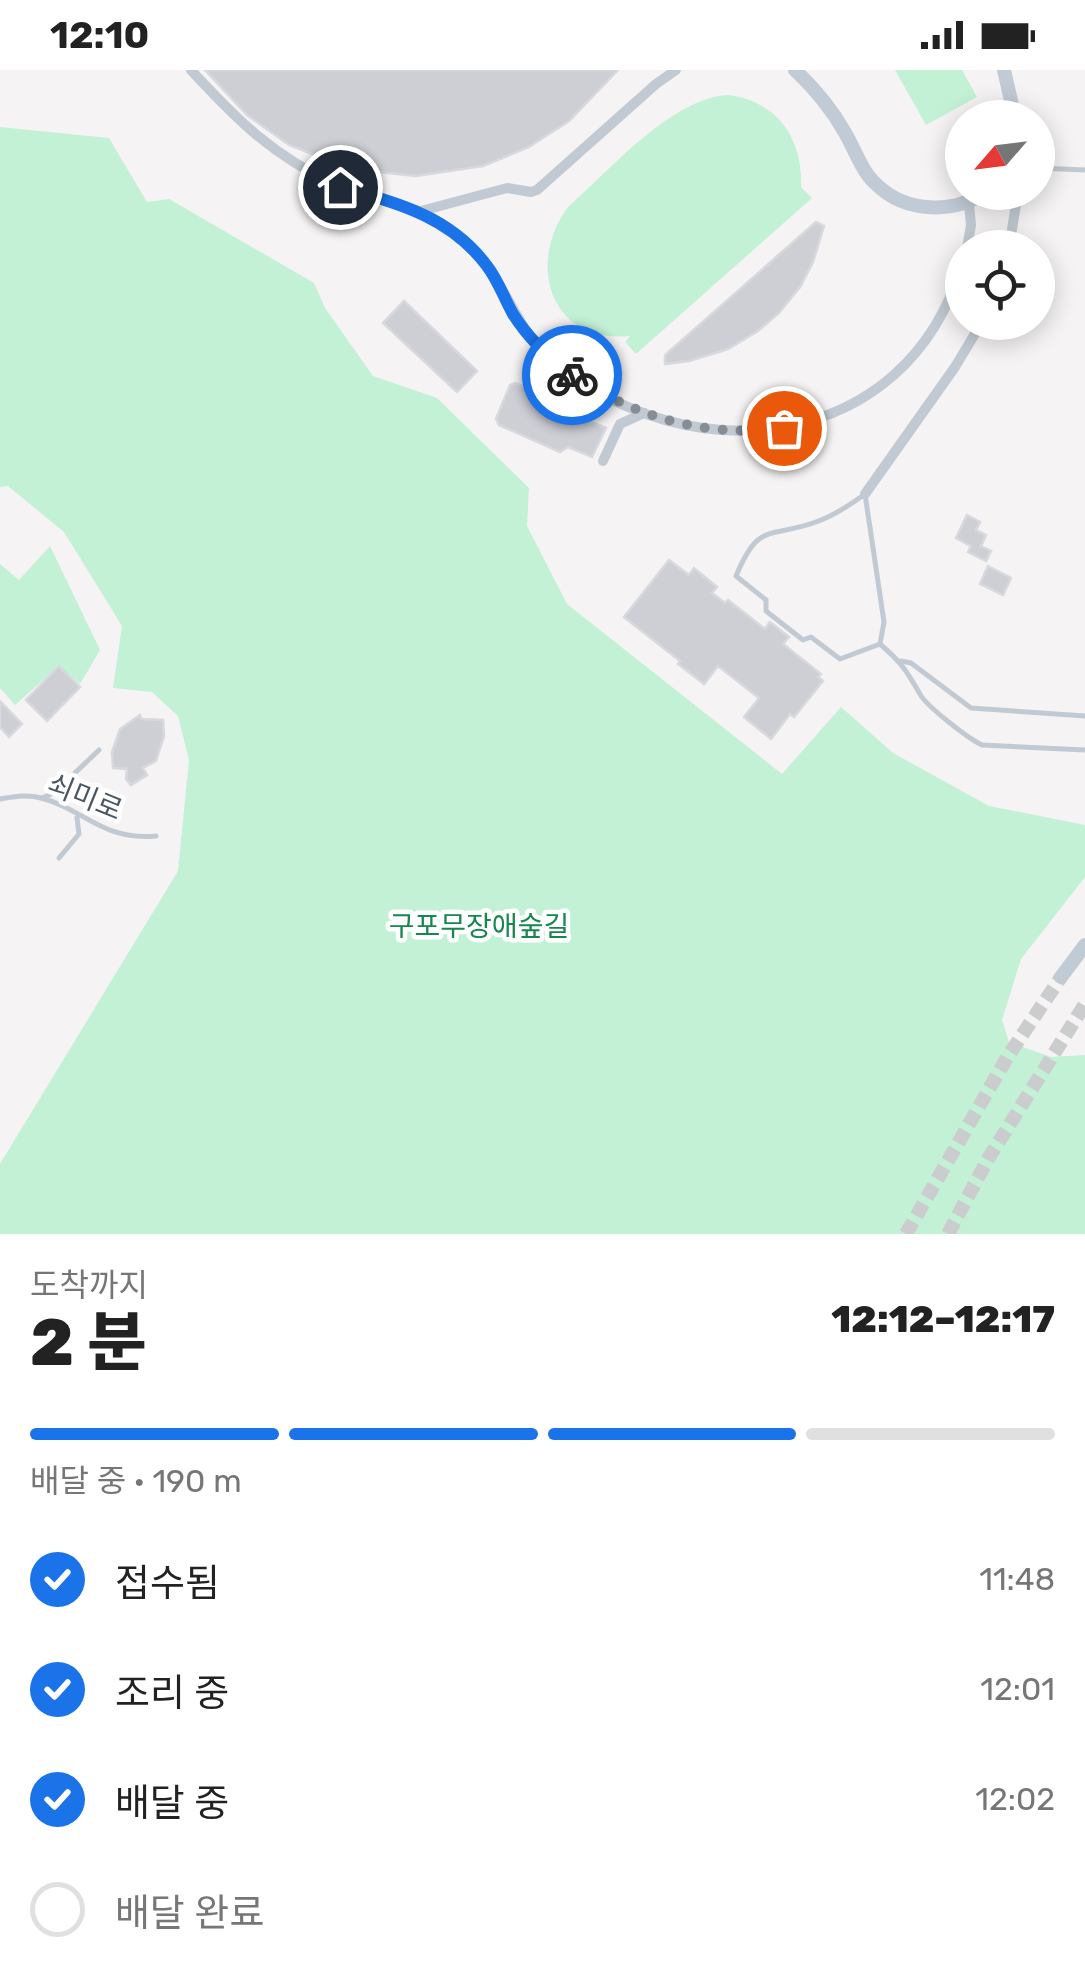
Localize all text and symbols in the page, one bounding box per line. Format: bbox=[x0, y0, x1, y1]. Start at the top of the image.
text: 12:10 bbox=[50, 12, 149, 58]
north arrow bbox=[945, 100, 1055, 210]
map controls bbox=[945, 100, 1055, 340]
pin bbox=[298, 145, 383, 230]
icon: home bbox=[313, 160, 368, 215]
button: locate bbox=[945, 230, 1055, 340]
courier bbox=[522, 325, 622, 425]
icon: bike bbox=[545, 348, 600, 403]
pin bbox=[742, 386, 827, 471]
icon: bag bbox=[757, 401, 812, 456]
street label: 쇠미로 bbox=[43, 767, 127, 827]
park label: 구포무장애숲길 bbox=[389, 910, 569, 943]
text: 도착까지 bbox=[30, 1266, 148, 1304]
text: 12:12–12:17 bbox=[831, 1296, 1055, 1342]
text: 2 분 bbox=[30, 1304, 147, 1381]
text: 배달 중 · 190 m bbox=[30, 1462, 242, 1500]
icon: check bbox=[30, 1552, 85, 1607]
text: 접수됨 bbox=[115, 1560, 220, 1606]
text: 11:48 bbox=[979, 1560, 1055, 1598]
icon: check bbox=[30, 1662, 85, 1717]
text: 조리 중 bbox=[115, 1670, 229, 1716]
text: 12:01 bbox=[980, 1670, 1055, 1708]
icon: check bbox=[30, 1772, 85, 1827]
text: 배달 중 bbox=[115, 1780, 229, 1826]
text: 12:02 bbox=[975, 1780, 1055, 1818]
text: 배달 완료 bbox=[115, 1890, 264, 1936]

